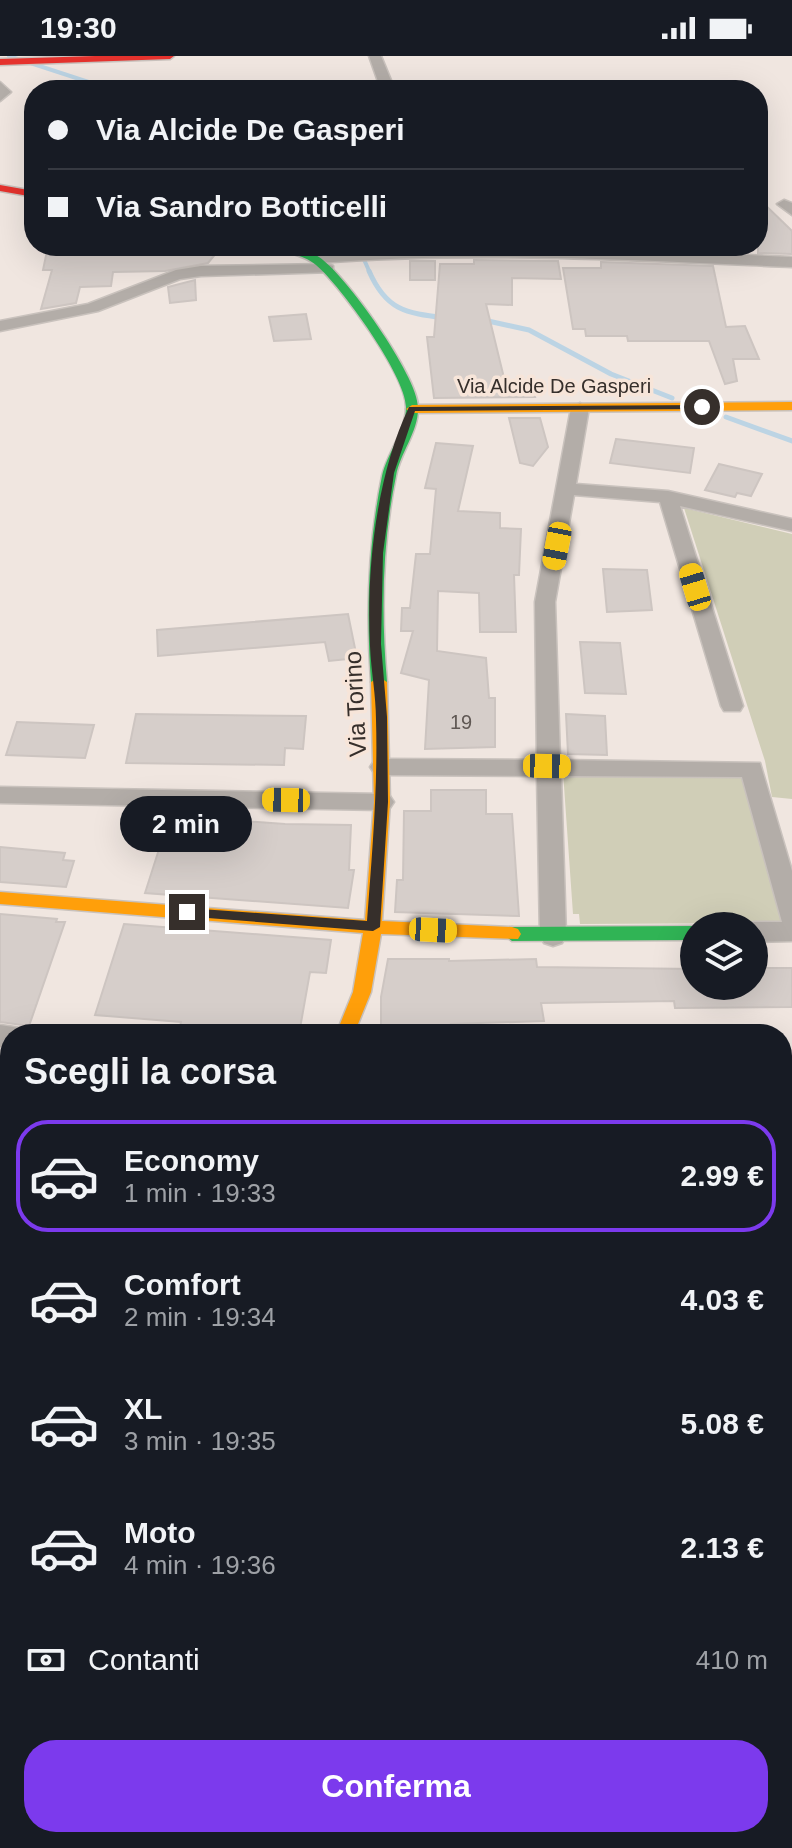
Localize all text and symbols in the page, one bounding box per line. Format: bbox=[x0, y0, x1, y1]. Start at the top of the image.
text: 19:30 bbox=[40, 11, 117, 44]
text: Via Alcide De Gasperi bbox=[96, 113, 404, 146]
text: Via Sandro Botticelli bbox=[96, 190, 387, 223]
street label: Via Alcide De Gasperi bbox=[457, 375, 651, 397]
route start bbox=[684, 389, 720, 425]
car bbox=[541, 520, 573, 572]
car bbox=[677, 561, 713, 613]
street label: Via Torino bbox=[339, 650, 371, 758]
house number: 19 bbox=[450, 711, 472, 733]
car bbox=[523, 754, 571, 778]
car bbox=[262, 788, 310, 812]
callout: 2 min bbox=[121, 796, 253, 852]
text: 2 min bbox=[152, 809, 220, 839]
route end bbox=[169, 894, 205, 930]
map controls bbox=[680, 912, 768, 1000]
button: layers bbox=[680, 912, 768, 1000]
car bbox=[408, 917, 458, 943]
text: Scegli la corsa bbox=[24, 1051, 276, 1092]
icon: car bbox=[28, 1140, 100, 1212]
text: Economy bbox=[124, 1144, 259, 1177]
text: 2.99 € bbox=[681, 1159, 764, 1192]
text: 1 min · 19:33 bbox=[124, 1178, 276, 1208]
icon: car bbox=[28, 1264, 100, 1336]
text: Comfort bbox=[124, 1268, 241, 1301]
text: 4.03 € bbox=[681, 1283, 764, 1316]
text: 2 min · 19:34 bbox=[124, 1302, 276, 1332]
icon: car bbox=[28, 1388, 100, 1460]
text: XL bbox=[124, 1392, 162, 1425]
text: 5.08 € bbox=[681, 1407, 764, 1440]
text: 3 min · 19:35 bbox=[124, 1426, 276, 1456]
icon: car bbox=[28, 1512, 100, 1584]
text: Moto bbox=[124, 1516, 196, 1549]
text: 2.13 € bbox=[681, 1531, 764, 1564]
text: 4 min · 19:36 bbox=[124, 1550, 276, 1580]
icon: cash bbox=[24, 1638, 68, 1682]
text: Contanti bbox=[88, 1643, 200, 1676]
text: 410 m bbox=[696, 1645, 768, 1675]
button: Conferma bbox=[24, 1740, 768, 1832]

